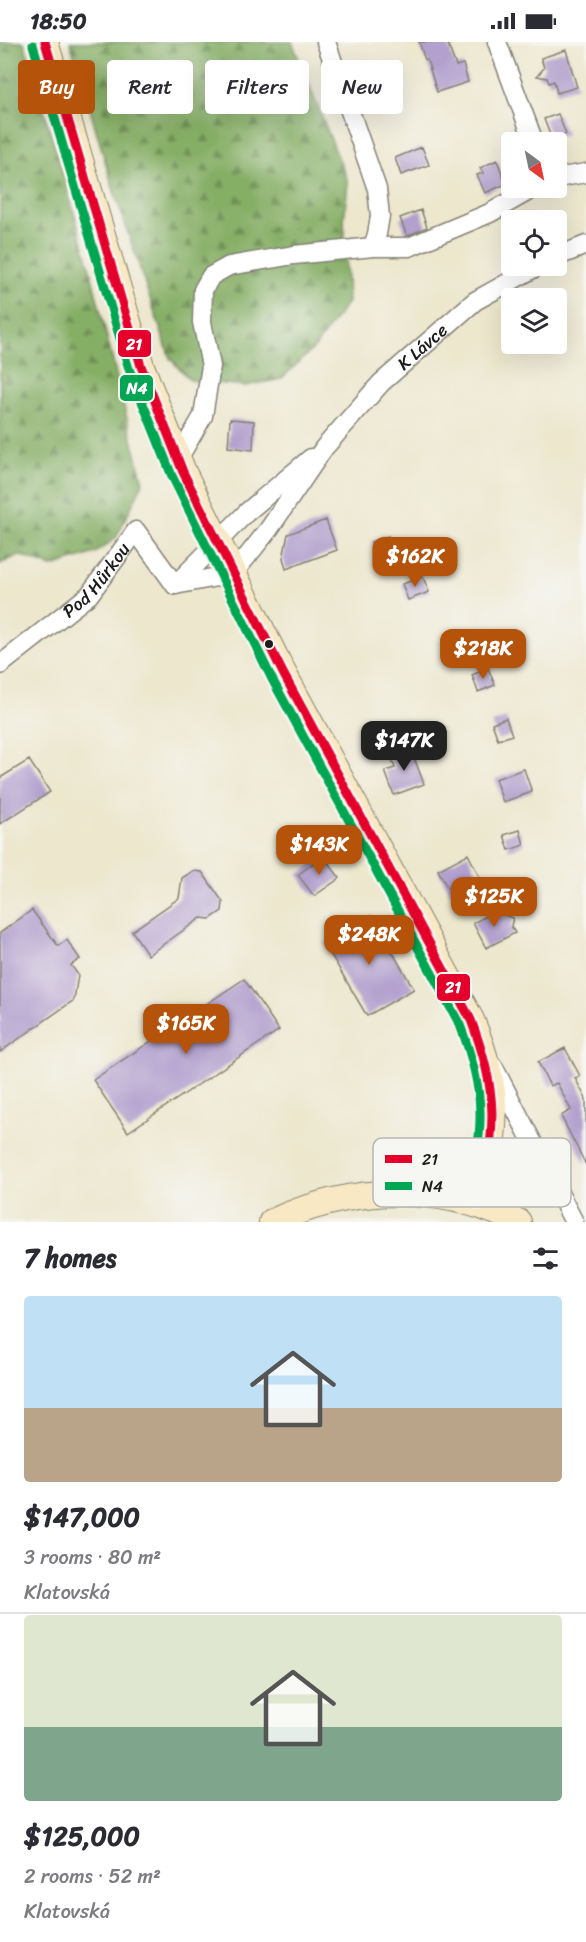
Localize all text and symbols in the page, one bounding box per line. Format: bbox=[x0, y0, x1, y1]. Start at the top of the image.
text: 18:50 bbox=[30, 2, 87, 41]
chip: Buy bbox=[18, 60, 95, 114]
chip: Rent bbox=[107, 60, 193, 114]
chip: Filters bbox=[205, 60, 309, 114]
chip: New bbox=[321, 60, 403, 114]
north arrow bbox=[501, 132, 567, 198]
map controls bbox=[501, 132, 567, 354]
button: locate bbox=[501, 210, 567, 276]
button: layers bbox=[501, 288, 567, 354]
street label: K Lávce bbox=[389, 315, 455, 379]
line badge: 21 bbox=[117, 329, 152, 358]
text: 21 bbox=[125, 330, 142, 359]
line badge: N4 bbox=[119, 374, 154, 402]
text: N4 bbox=[125, 374, 148, 403]
street label: Pod Hůrkou bbox=[55, 535, 139, 626]
pin: $162K bbox=[373, 537, 457, 588]
text: $162K bbox=[386, 539, 444, 574]
pin: $218K bbox=[441, 629, 525, 680]
text: $218K bbox=[454, 631, 512, 666]
unlabelled marker bbox=[263, 638, 275, 650]
pin: $147K bbox=[362, 721, 446, 772]
text: $147K bbox=[375, 723, 433, 758]
pin: $143K bbox=[277, 825, 361, 876]
text: $143K bbox=[290, 827, 348, 862]
pin: $125K bbox=[452, 877, 536, 928]
text: $125K bbox=[465, 879, 523, 914]
pin: $248K bbox=[327, 915, 411, 966]
text: $248K bbox=[338, 917, 400, 952]
line badge: 21 bbox=[436, 973, 471, 1002]
text: 21 bbox=[444, 973, 461, 1002]
pin: $165K bbox=[144, 1004, 228, 1055]
text: $165K bbox=[157, 1006, 215, 1041]
legend bbox=[373, 1138, 571, 1207]
text: 21 bbox=[422, 1145, 438, 1174]
text: N4 bbox=[422, 1172, 443, 1201]
text: 7 homes bbox=[24, 1235, 116, 1281]
icon: filters bbox=[529, 1242, 562, 1275]
icon: home bbox=[239, 1335, 347, 1443]
text: $147,000 bbox=[24, 1494, 140, 1540]
text: 3 rooms · 80 m² bbox=[24, 1540, 161, 1575]
text: Klatovská bbox=[24, 1575, 110, 1610]
icon: home bbox=[239, 1654, 347, 1762]
text: $125,000 bbox=[24, 1813, 140, 1859]
text: 2 rooms · 52 m² bbox=[24, 1859, 161, 1894]
text: Klatovská bbox=[24, 1894, 110, 1929]

